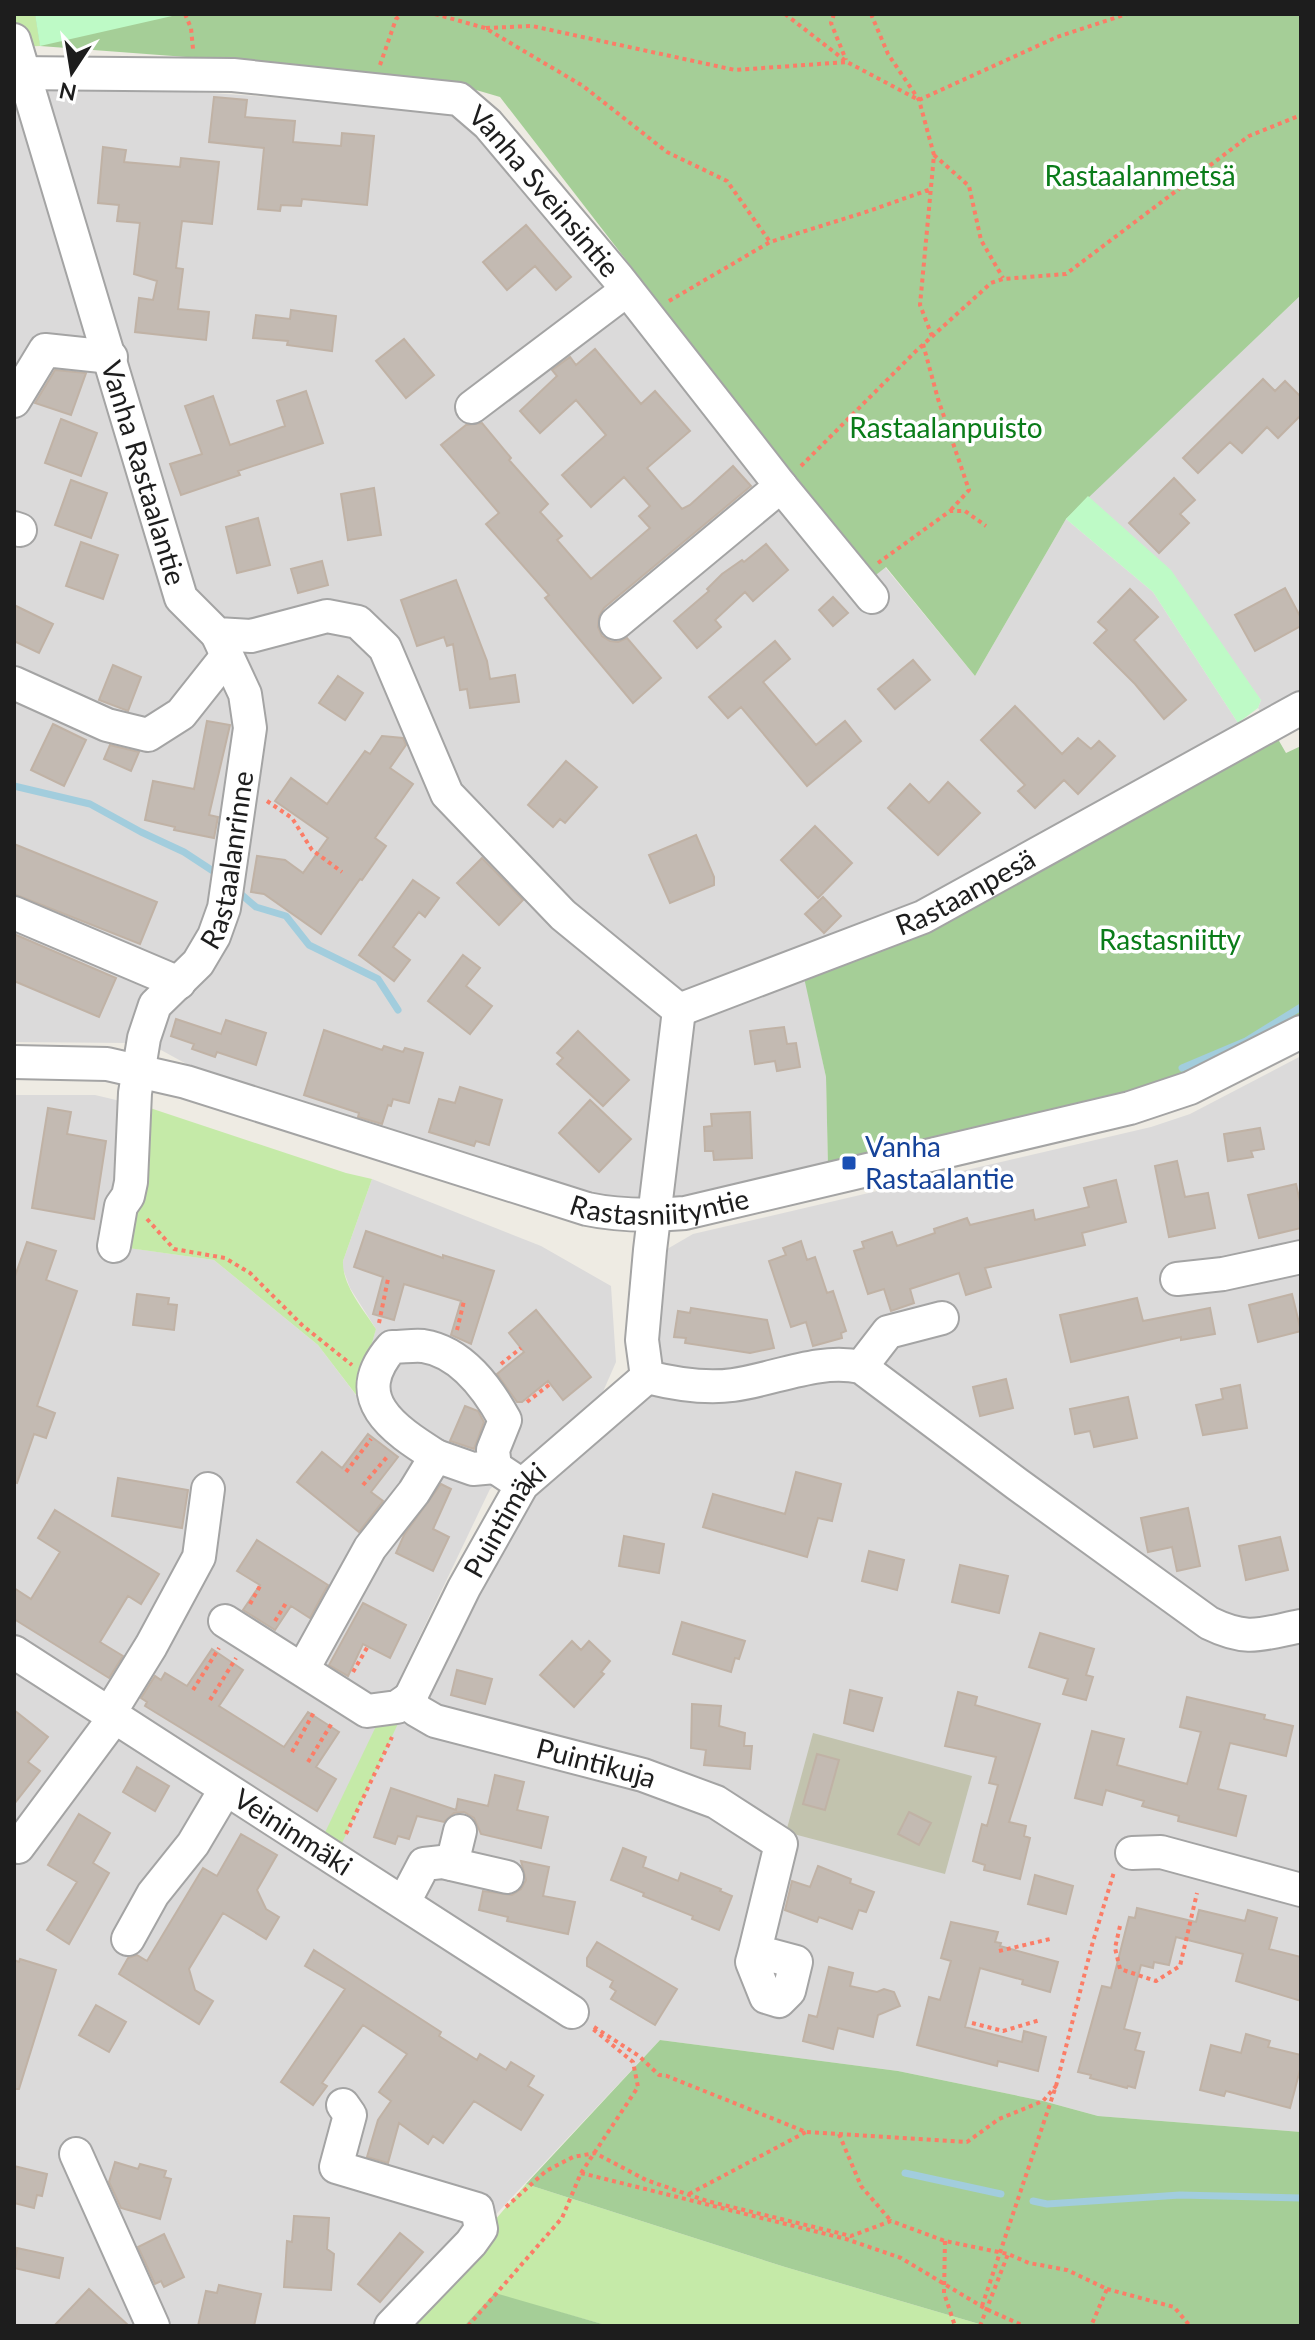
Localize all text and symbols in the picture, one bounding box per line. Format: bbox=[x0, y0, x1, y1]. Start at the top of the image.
north arrow bbox=[32, 32, 112, 112]
text: N bbox=[57, 77, 79, 107]
street label: Vanha Sveinsintie bbox=[462, 97, 628, 283]
park label: Rastaalanmetsä bbox=[1044, 158, 1236, 192]
street label: Vanha Rastaalantie bbox=[95, 357, 194, 589]
park label: Rastaalanpuisto bbox=[849, 410, 1043, 444]
street label: Rastaalanrinne bbox=[192, 769, 260, 955]
street label: Rastaanpesä bbox=[891, 840, 1041, 942]
park label: Rastasniitty bbox=[1099, 922, 1242, 956]
place label: Vanha Rastaalantie bbox=[865, 1129, 1014, 1195]
marker: Vanha Rastaalantie bbox=[840, 1154, 858, 1172]
street label: Rastasniityntie bbox=[566, 1181, 752, 1231]
street label: Puintimäki bbox=[455, 1454, 552, 1583]
street label: Puintikuja bbox=[533, 1730, 661, 1794]
street label: Veininmäki bbox=[228, 1780, 359, 1882]

